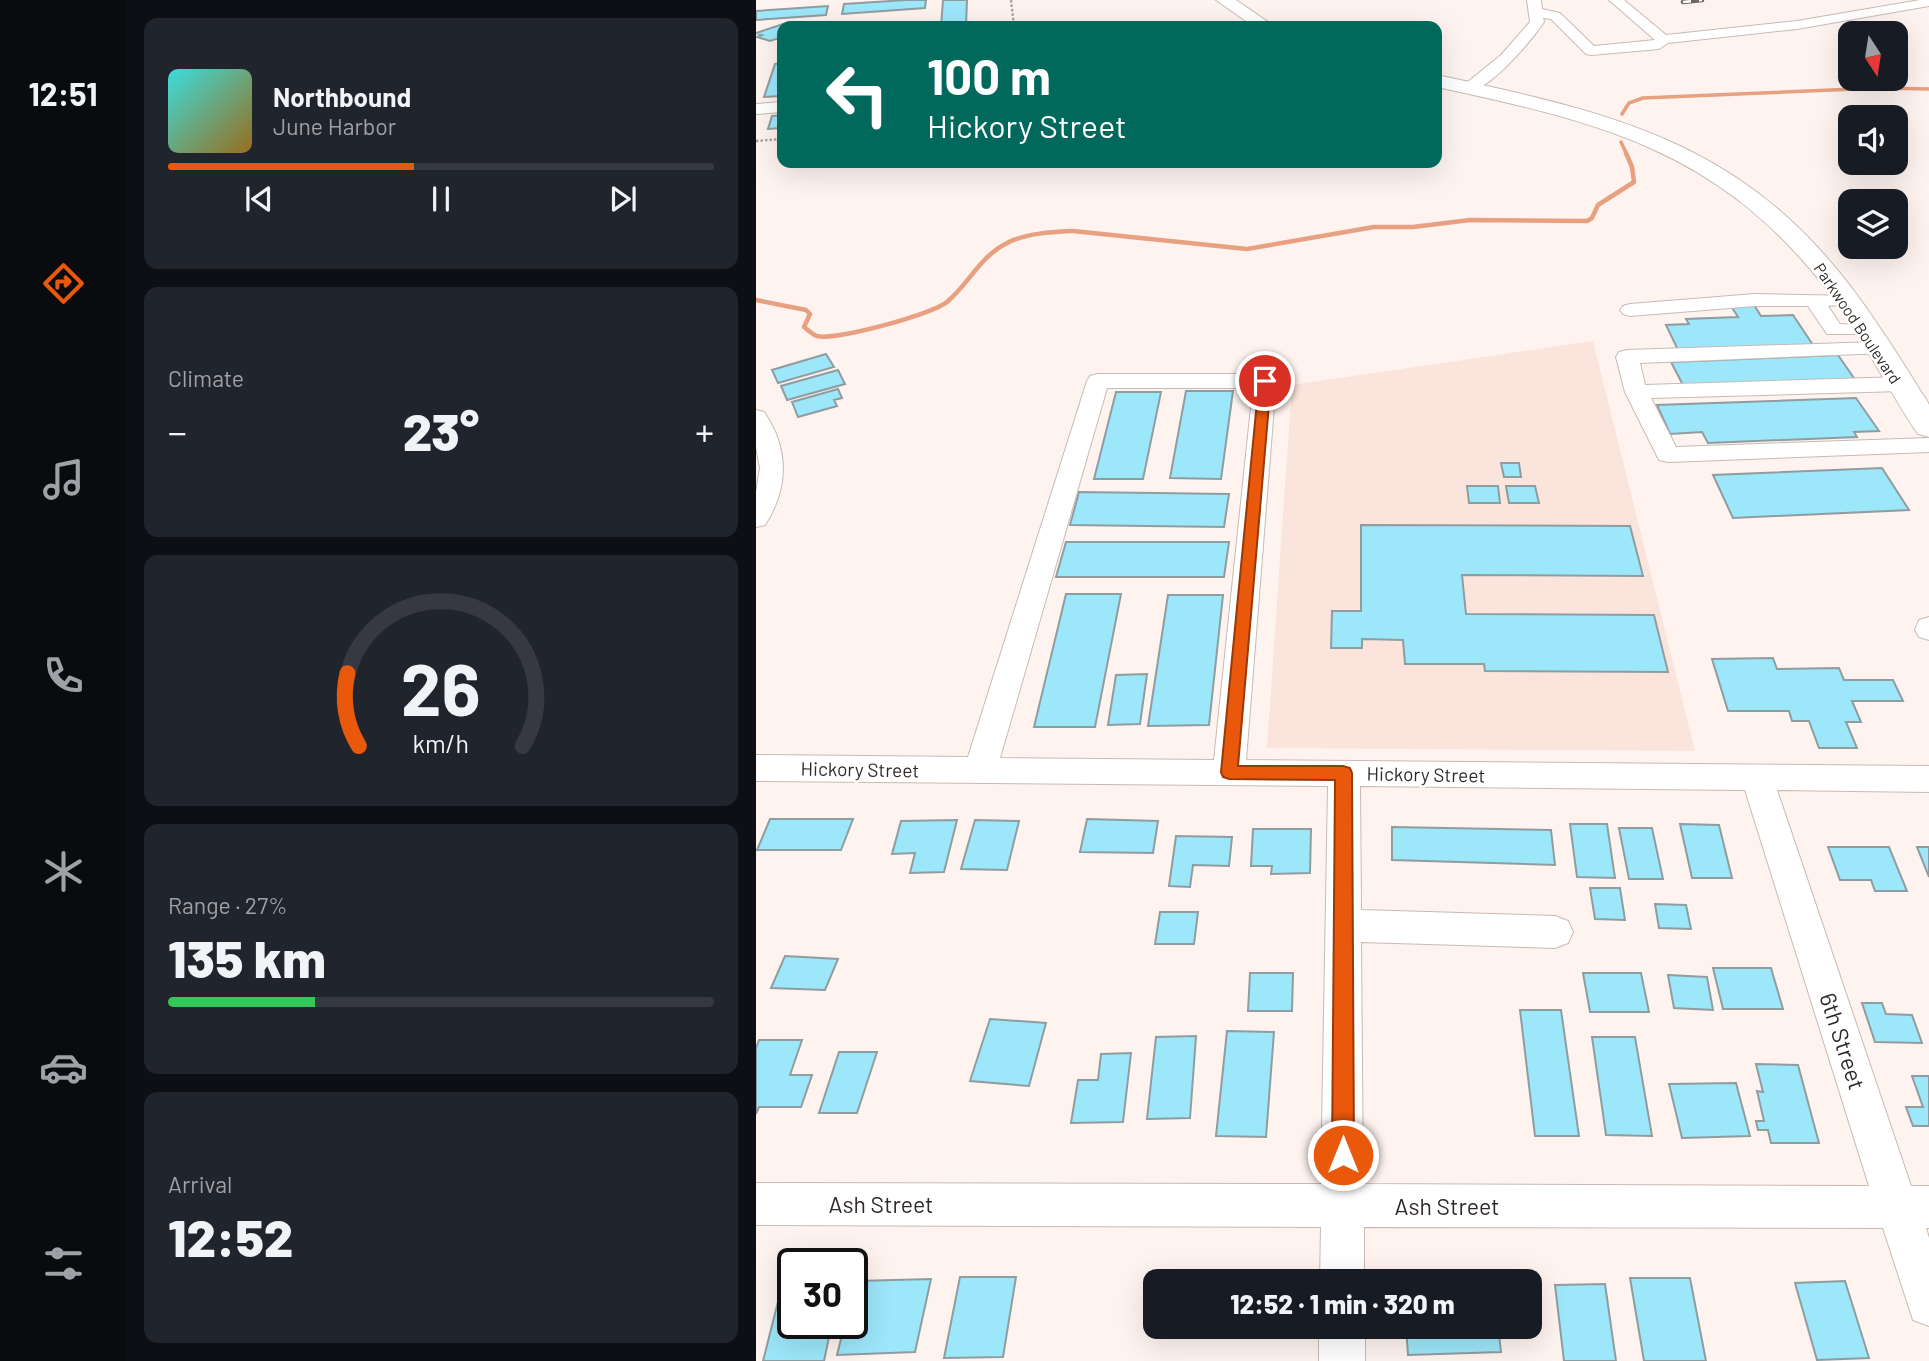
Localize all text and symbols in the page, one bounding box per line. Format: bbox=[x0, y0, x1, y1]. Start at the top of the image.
north arrow bbox=[1838, 21, 1908, 91]
map controls bbox=[1838, 21, 1908, 259]
text: 100 m bbox=[927, 46, 1051, 105]
icon: left bbox=[812, 49, 903, 140]
text: 12:51 bbox=[28, 74, 98, 112]
text: Northbound bbox=[273, 81, 411, 112]
button: sound bbox=[1838, 105, 1908, 175]
text: Hickory Street bbox=[927, 106, 1127, 144]
text: June Harbor bbox=[273, 112, 396, 140]
icon: previous bbox=[240, 180, 278, 218]
icon: pause bbox=[422, 180, 460, 218]
icon: next bbox=[604, 180, 642, 218]
button: layers bbox=[1838, 189, 1908, 259]
icon: directions bbox=[39, 259, 88, 308]
street label: Parkwood Boulevard bbox=[1811, 259, 1905, 387]
pin bbox=[1235, 351, 1295, 411]
icon: arrive bbox=[1246, 362, 1284, 400]
text: Climate bbox=[168, 364, 244, 392]
text: 23° bbox=[403, 399, 479, 461]
text: − bbox=[168, 408, 187, 454]
text: + bbox=[695, 408, 714, 454]
icon: music bbox=[39, 455, 88, 504]
text: 26 bbox=[401, 644, 481, 732]
icon: phone bbox=[39, 651, 88, 700]
text: km/h bbox=[413, 728, 469, 758]
street label: Hickory Street bbox=[801, 756, 919, 782]
street label: Hickory Street bbox=[1367, 761, 1485, 787]
icon: climate bbox=[39, 847, 88, 896]
text: Range · 27% bbox=[168, 891, 288, 919]
text: 135 km bbox=[168, 926, 326, 988]
street label: 6th Street bbox=[1814, 989, 1872, 1093]
icon: car bbox=[39, 1043, 88, 1092]
position arrow bbox=[1306, 1118, 1380, 1192]
text: Arrival bbox=[168, 1170, 232, 1198]
street label: Ash Street bbox=[829, 1190, 933, 1218]
street label: Ash Street bbox=[1395, 1192, 1499, 1220]
text: 12:52 bbox=[168, 1205, 293, 1267]
icon: filters bbox=[39, 1239, 88, 1288]
speed limit sign: 30 bbox=[777, 1248, 868, 1339]
text: 12:52 · 1 min · 320 m bbox=[1230, 1288, 1455, 1319]

